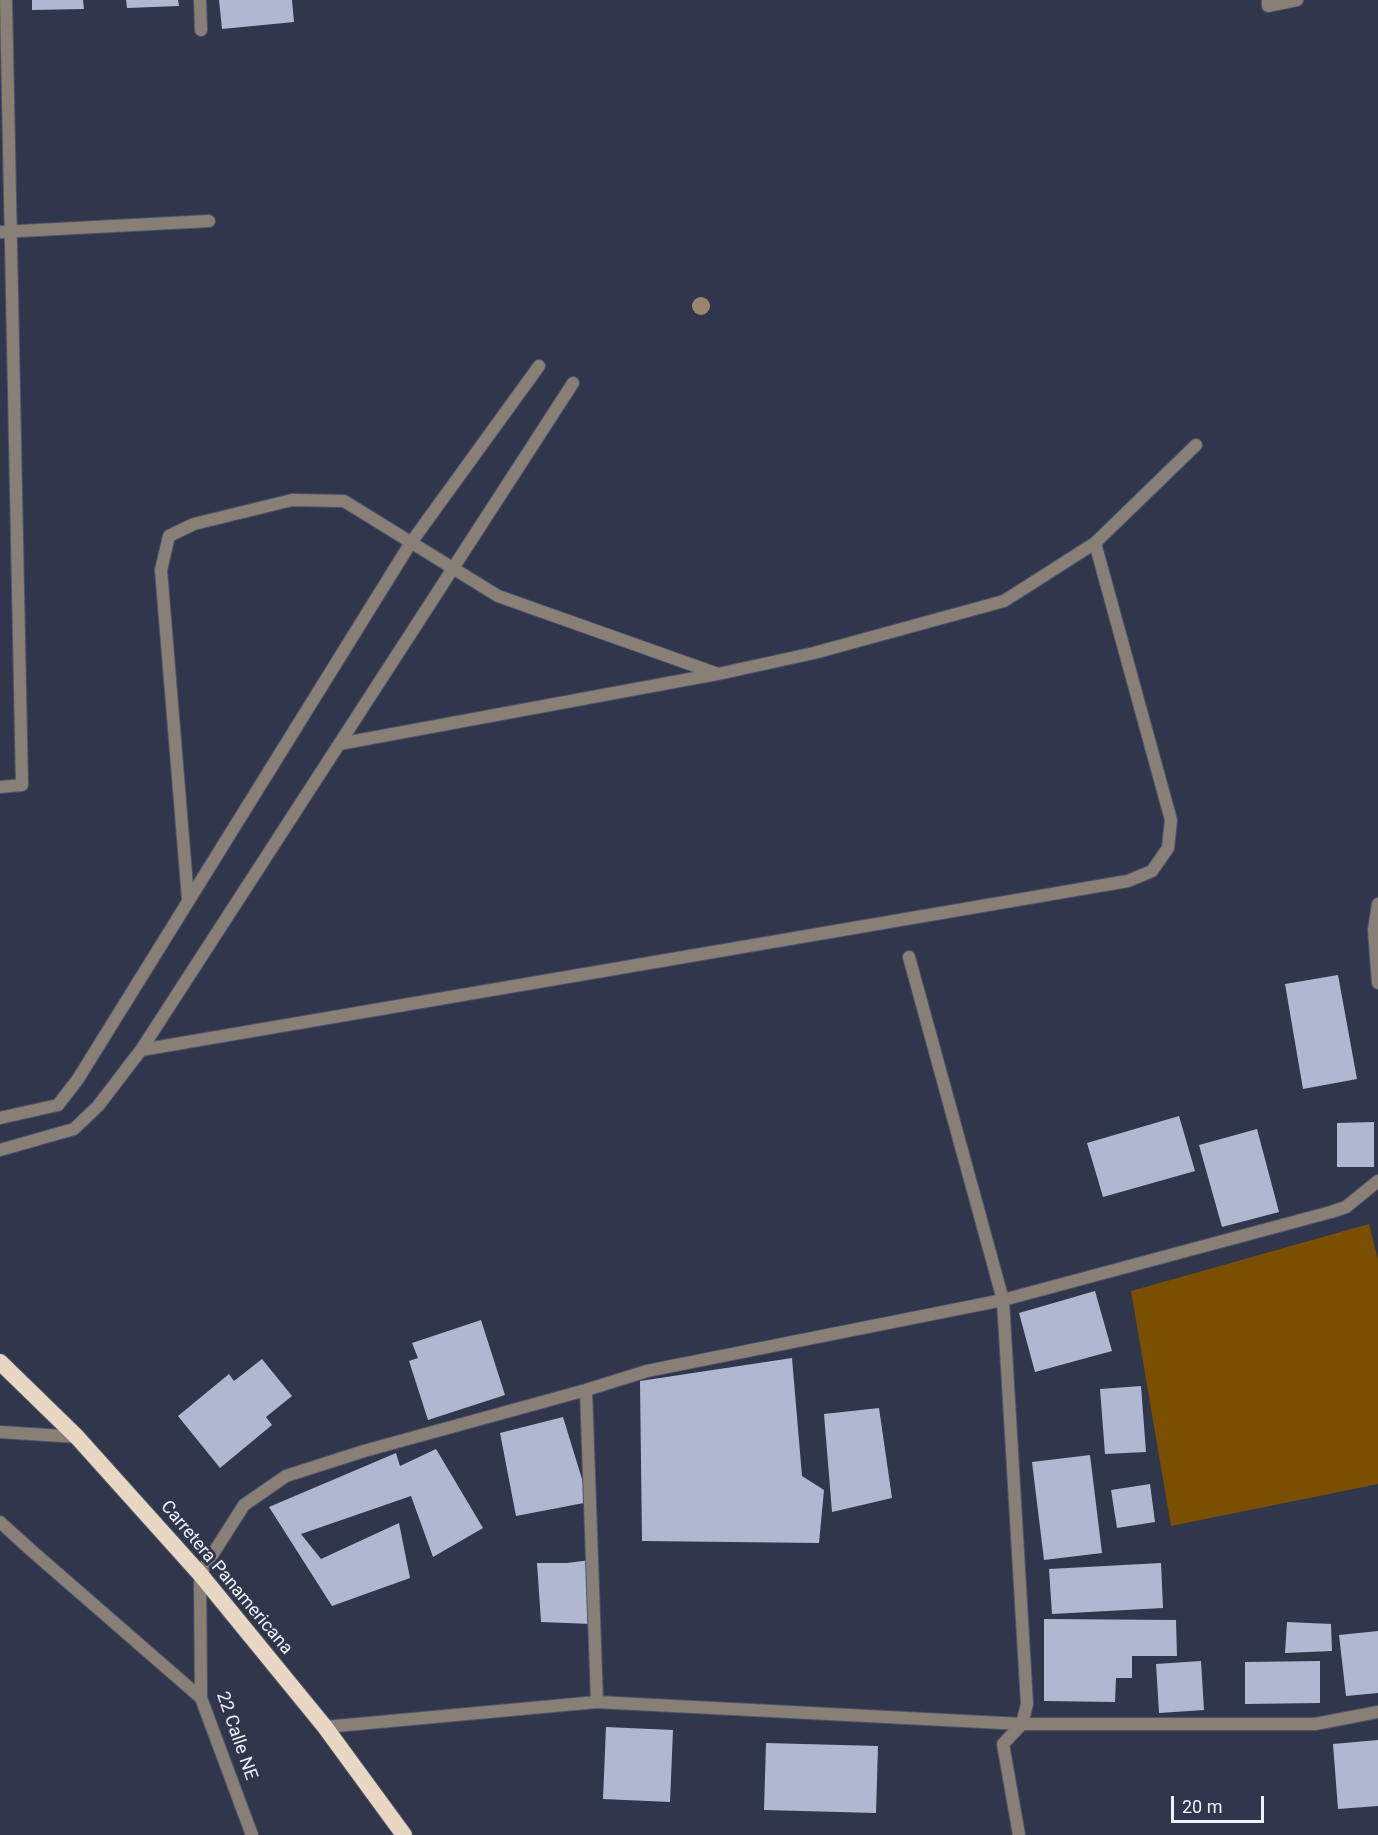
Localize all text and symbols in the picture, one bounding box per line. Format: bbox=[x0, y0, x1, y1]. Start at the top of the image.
street label: Carretera Panamericana bbox=[155, 1497, 297, 1659]
street label: 22 Calle NE bbox=[211, 1689, 261, 1783]
scale bar bbox=[1174, 1784, 1267, 1822]
text: 20 m bbox=[1182, 1796, 1222, 1817]

